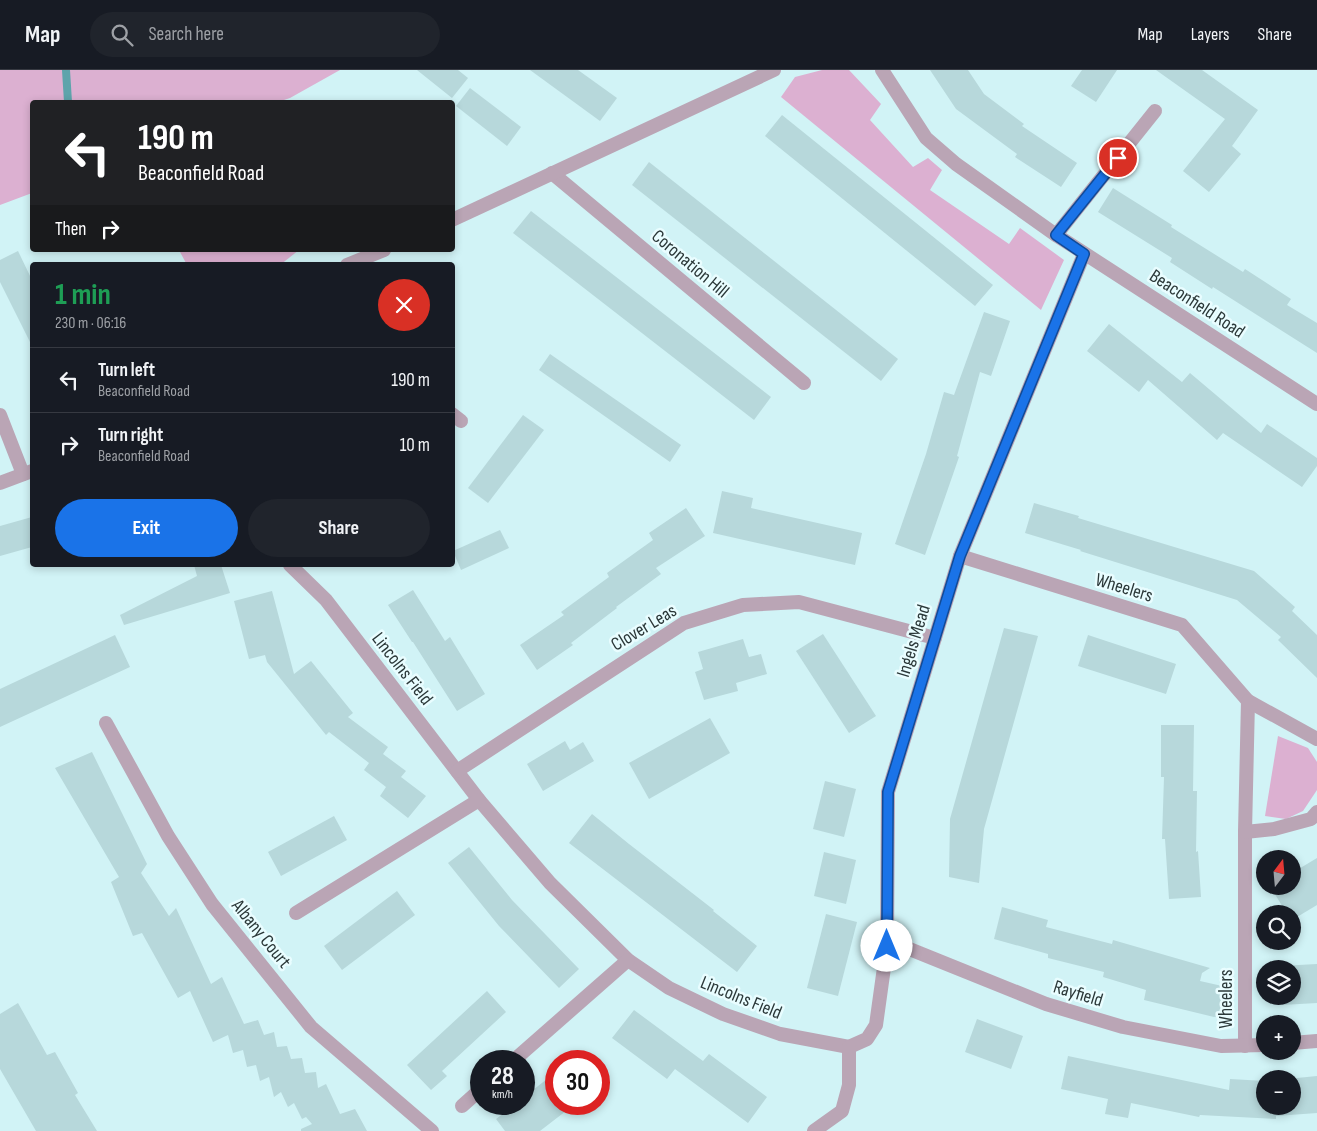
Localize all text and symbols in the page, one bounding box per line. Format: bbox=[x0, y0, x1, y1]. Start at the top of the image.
search box bbox=[90, 12, 440, 57]
text: Map bbox=[25, 20, 60, 49]
icon: search bbox=[108, 21, 136, 49]
text: Search here bbox=[148, 23, 224, 46]
text: Map bbox=[1138, 24, 1163, 45]
text: Layers bbox=[1191, 24, 1230, 45]
text: Share bbox=[1258, 24, 1292, 45]
text: 190 m bbox=[138, 117, 214, 160]
icon: left bbox=[55, 120, 120, 185]
pin bbox=[1097, 137, 1139, 179]
icon: arrive bbox=[1104, 144, 1132, 172]
text: Beaconfield Road bbox=[138, 160, 264, 187]
icon: right bbox=[96, 215, 124, 243]
text: Then bbox=[55, 218, 86, 241]
street label: Coronation Hill bbox=[647, 225, 733, 303]
street label: Beaconfield Road bbox=[1145, 265, 1249, 343]
text: 1 min bbox=[55, 277, 111, 313]
button: close bbox=[378, 279, 430, 331]
text: 230 m · 06:16 bbox=[55, 314, 126, 333]
text: Turn left bbox=[98, 359, 155, 382]
icon: left bbox=[55, 366, 83, 394]
text: 190 m bbox=[391, 369, 430, 392]
text: Beaconfield Road bbox=[98, 382, 190, 401]
text: Turn right bbox=[98, 424, 163, 447]
icon: right bbox=[55, 431, 83, 459]
text: 10 m bbox=[400, 434, 430, 457]
text: Beaconfield Road bbox=[98, 447, 190, 466]
button: Exit bbox=[55, 499, 238, 557]
button: Share bbox=[248, 499, 430, 557]
street label: Wheelers bbox=[1092, 568, 1156, 608]
street label: Clover Leas bbox=[607, 599, 681, 656]
street label: Ingels Mead bbox=[892, 602, 936, 680]
street label: Lincolns Field bbox=[367, 628, 437, 710]
north arrow bbox=[1256, 850, 1301, 895]
map controls bbox=[1256, 850, 1301, 1115]
street label: Albany Court bbox=[226, 894, 296, 973]
button: search bbox=[1256, 905, 1301, 950]
position arrow bbox=[860, 919, 912, 971]
button: layers bbox=[1256, 960, 1301, 1005]
street label: Wheelers bbox=[1215, 969, 1238, 1028]
street label: Lincolns Field bbox=[697, 971, 785, 1025]
street label: Rayfield bbox=[1050, 976, 1106, 1012]
button: + bbox=[1256, 1015, 1301, 1060]
speed limit sign: 30 bbox=[545, 1050, 610, 1115]
text: 28 bbox=[491, 1061, 514, 1092]
button: − bbox=[1256, 1070, 1301, 1115]
text: km/h bbox=[492, 1087, 513, 1102]

